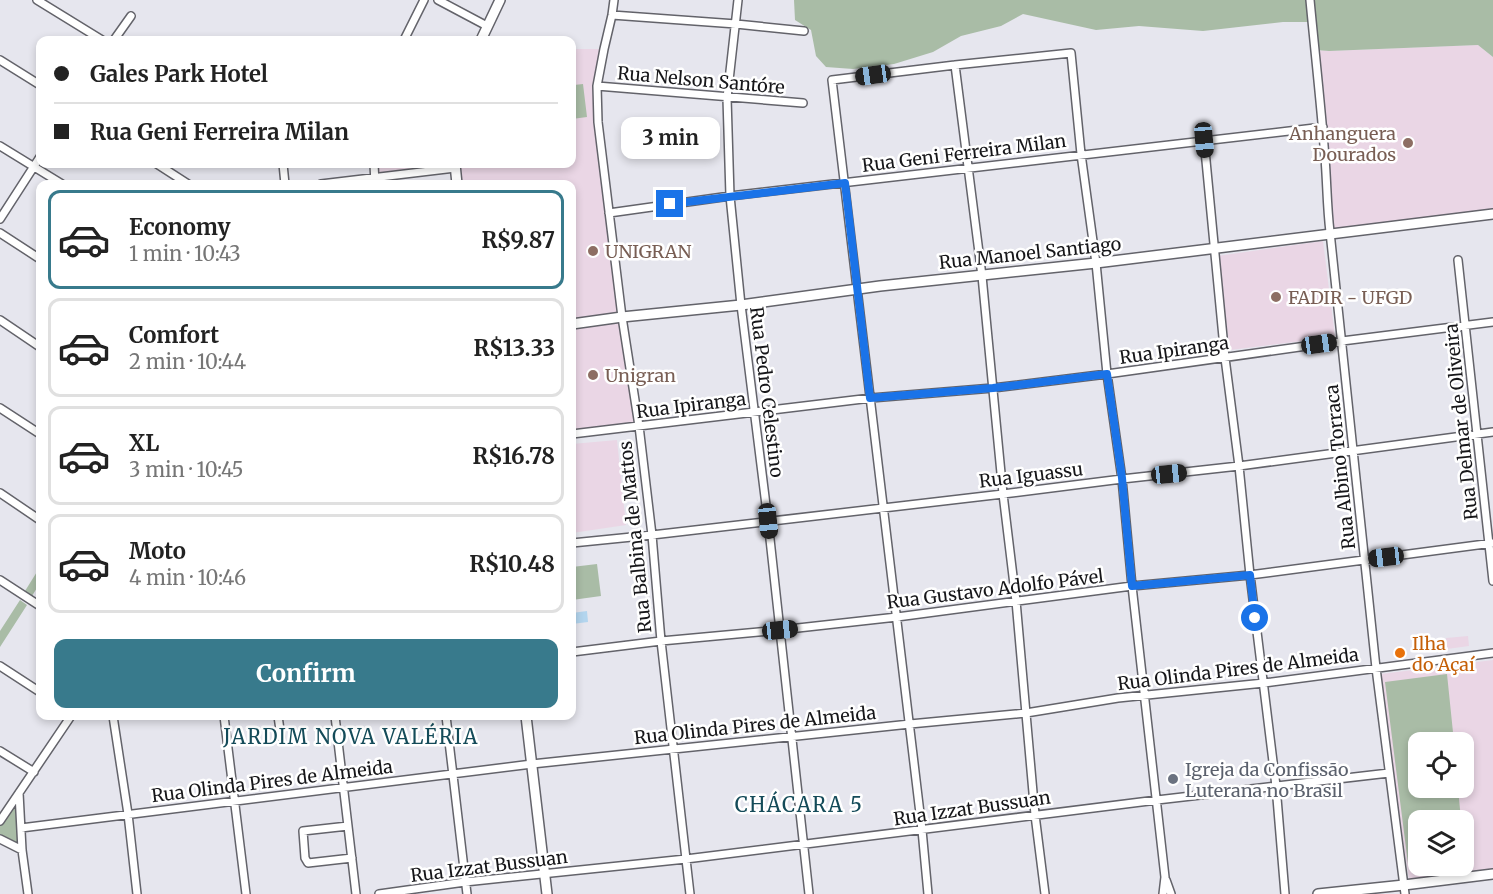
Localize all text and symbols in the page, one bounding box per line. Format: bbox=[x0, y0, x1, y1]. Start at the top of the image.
text: Gales Park Hotel bbox=[90, 60, 268, 88]
street label: Rua Nelson Santóre bbox=[616, 61, 786, 99]
car bbox=[854, 64, 892, 86]
callout: 3 min bbox=[620, 117, 720, 159]
text: Rua Geni Ferreira Milan bbox=[90, 118, 349, 146]
car bbox=[1193, 121, 1215, 159]
place label: Anhanguera Dourados bbox=[1288, 122, 1396, 166]
text: 3 min bbox=[642, 125, 699, 150]
street label: Rua Geni Ferreira Milan bbox=[861, 129, 1068, 177]
marker: Anhanguera Dourados bbox=[1401, 136, 1415, 150]
route end bbox=[656, 190, 683, 217]
icon: car bbox=[57, 213, 111, 267]
text: Economy bbox=[129, 213, 230, 241]
text: R$9.87 bbox=[481, 226, 555, 254]
street label: Rua Manoel Santiago bbox=[938, 232, 1122, 274]
place label: UNIGRAN bbox=[605, 240, 692, 263]
text: 1 min · 10:43 bbox=[129, 241, 241, 266]
marker: UNIGRAN bbox=[586, 244, 600, 258]
place label: FADIR - UFGD bbox=[1288, 286, 1412, 309]
marker: FADIR - UFGD bbox=[1269, 290, 1283, 304]
street label: Rua Pedro Celestino bbox=[745, 305, 789, 479]
icon: car bbox=[57, 321, 111, 375]
text: Comfort bbox=[129, 321, 219, 349]
street label: Rua Delmar de Oliveira bbox=[1439, 322, 1483, 522]
street label: Rua Ipiranga bbox=[1118, 331, 1231, 369]
car bbox=[1300, 333, 1338, 355]
text: R$13.33 bbox=[473, 334, 555, 362]
text: 2 min · 10:44 bbox=[129, 349, 246, 374]
place label: Unigran bbox=[605, 364, 676, 387]
marker: Unigran bbox=[586, 368, 600, 382]
street label: Rua Albino Torraca bbox=[1320, 383, 1360, 551]
street label: Rua Ipiranga bbox=[635, 387, 747, 423]
icon: car bbox=[57, 429, 111, 483]
text: XL bbox=[129, 429, 159, 457]
street label: Rua Balbina de Mattos bbox=[613, 440, 657, 634]
text: R$16.78 bbox=[472, 442, 555, 470]
text: 3 min · 10:45 bbox=[129, 457, 243, 482]
street label: Rua Iguassu bbox=[978, 457, 1084, 493]
car bbox=[1150, 463, 1188, 485]
car bbox=[757, 502, 779, 540]
icon: car bbox=[57, 537, 111, 591]
text: Moto bbox=[129, 537, 186, 565]
car bbox=[1367, 546, 1405, 568]
text: R$10.48 bbox=[469, 550, 555, 578]
street label: Rua Gustavo Adolfo Pável bbox=[885, 564, 1105, 614]
text: 4 min · 10:46 bbox=[129, 565, 246, 590]
route start bbox=[1241, 604, 1268, 631]
car bbox=[761, 619, 799, 641]
place label: Ilha do Açaí bbox=[1412, 632, 1476, 676]
button: Confirm bbox=[54, 639, 558, 708]
street label: Rua Olinda Pires de Almeida bbox=[1116, 643, 1360, 695]
marker: Ilha do Açaí bbox=[1393, 646, 1407, 660]
street label: Rua Olinda Pires de Almeida bbox=[633, 701, 877, 749]
district label: JARDIM NOVA VALÉRIA bbox=[222, 722, 479, 749]
map controls bbox=[1408, 732, 1474, 876]
button: locate bbox=[1408, 732, 1474, 798]
street label: Rua Olinda Pires de Almeida bbox=[150, 755, 394, 807]
place label: Igreja da Confissão Luterana no Brasil bbox=[1185, 758, 1349, 802]
marker: Igreja da Confissão Luterana no Brasil bbox=[1166, 772, 1180, 786]
street label: Rua Izzat Bussuan bbox=[892, 786, 1052, 830]
district label: CHÁCARA 5 bbox=[735, 790, 863, 817]
button: layers bbox=[1408, 810, 1474, 876]
street label: Rua Izzat Bussuan bbox=[409, 845, 569, 887]

